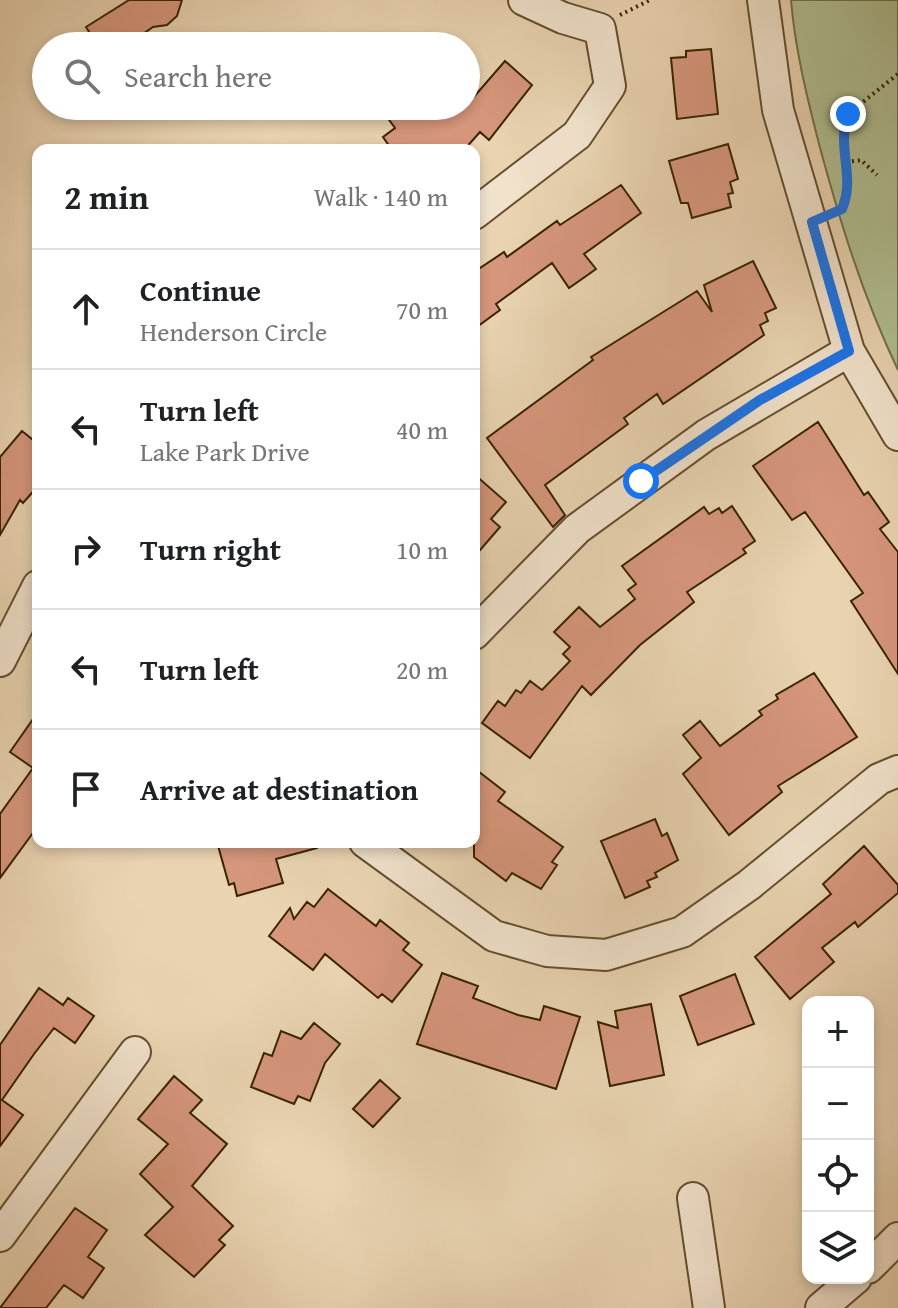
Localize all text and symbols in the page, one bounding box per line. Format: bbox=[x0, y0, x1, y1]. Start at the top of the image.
search box bbox=[32, 32, 480, 120]
icon: search bbox=[60, 54, 104, 98]
text: Search here bbox=[124, 54, 272, 98]
route end bbox=[830, 96, 866, 132]
text: 2 min bbox=[64, 172, 149, 221]
text: Walk · 140 m bbox=[314, 177, 448, 216]
text: Continue bbox=[140, 268, 261, 312]
icon: ahead bbox=[64, 287, 108, 331]
text: 70 m bbox=[396, 290, 448, 329]
text: Henderson Circle bbox=[140, 312, 327, 351]
text: Turn left bbox=[140, 388, 259, 432]
icon: left bbox=[64, 407, 108, 451]
text: 40 m bbox=[396, 410, 448, 449]
text: Lake Park Drive bbox=[140, 432, 310, 471]
route start bbox=[623, 463, 659, 499]
icon: right bbox=[64, 527, 108, 571]
text: Turn right bbox=[140, 527, 281, 571]
text: 10 m bbox=[396, 530, 448, 569]
icon: left bbox=[64, 647, 108, 691]
text: Turn left bbox=[140, 647, 259, 691]
text: 20 m bbox=[396, 650, 448, 689]
icon: arrive bbox=[64, 767, 108, 811]
text: Arrive at destination bbox=[140, 767, 418, 811]
map controls bbox=[802, 996, 874, 1284]
button: + bbox=[802, 996, 874, 1068]
button: − bbox=[802, 1068, 874, 1140]
button: locate bbox=[802, 1140, 874, 1212]
button: layers bbox=[802, 1212, 874, 1284]

